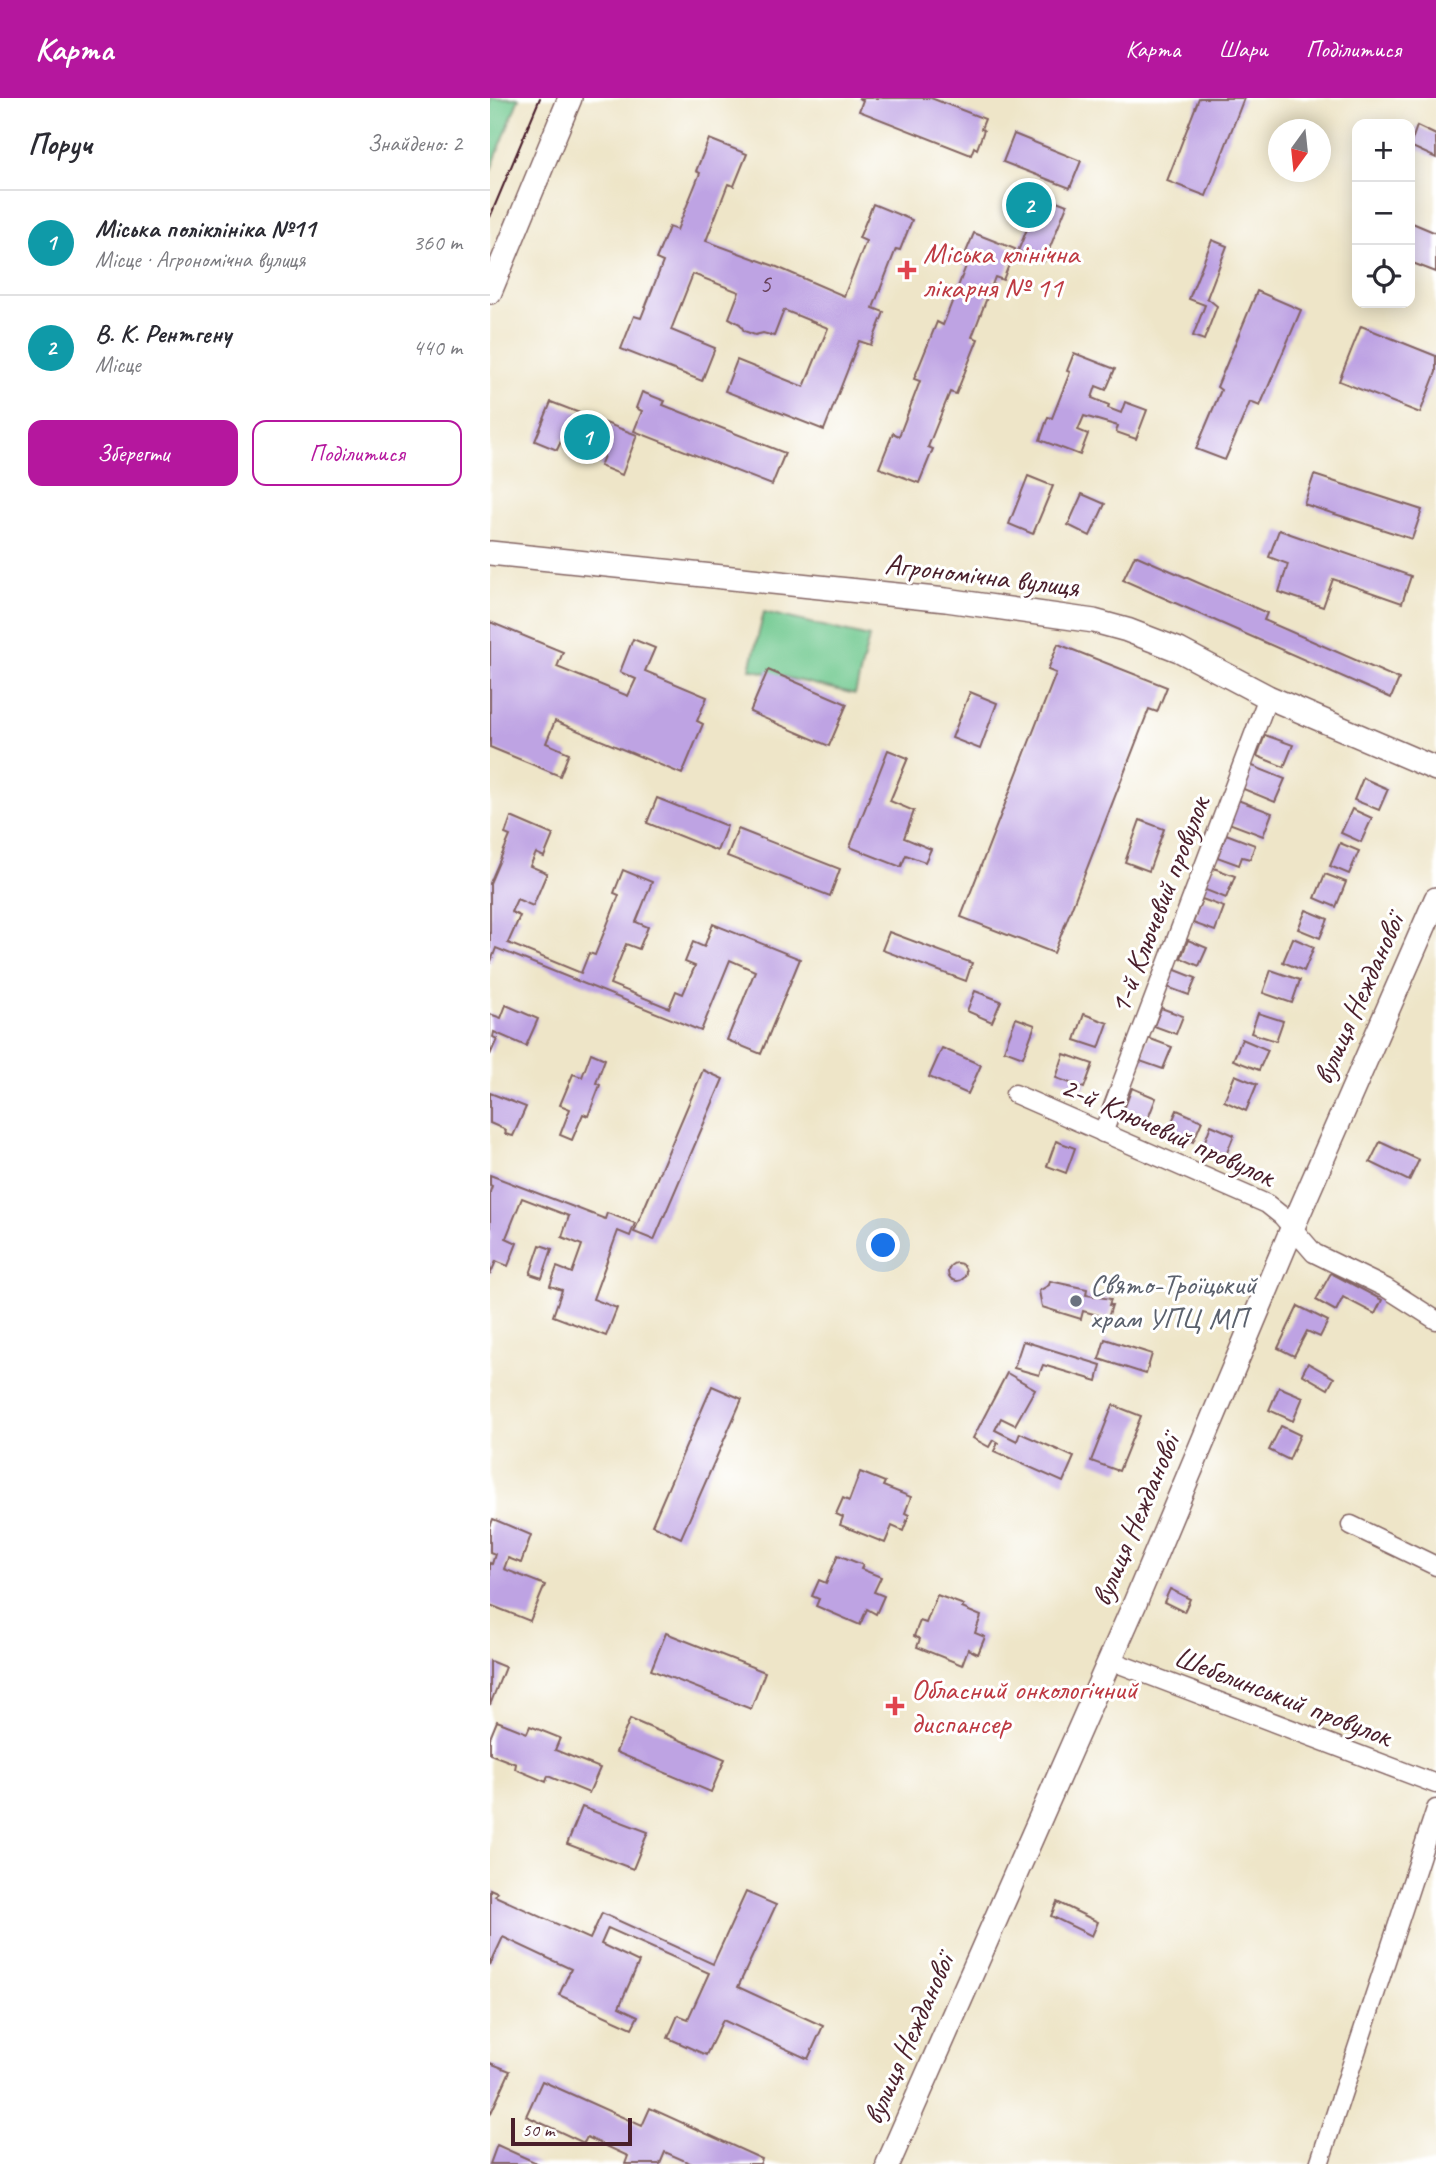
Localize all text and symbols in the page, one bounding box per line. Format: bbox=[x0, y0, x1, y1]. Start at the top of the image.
text: Карта bbox=[35, 28, 114, 70]
text: Карта bbox=[1125, 34, 1180, 64]
text: Шари bbox=[1218, 34, 1268, 64]
text: Поділитися bbox=[1306, 34, 1401, 64]
north arrow bbox=[1268, 119, 1331, 182]
map controls bbox=[1352, 119, 1415, 308]
button: + bbox=[1352, 119, 1415, 182]
text: Поруч bbox=[28, 125, 92, 163]
text: Знайдено: 2 bbox=[367, 129, 462, 158]
pin: 2 bbox=[1006, 179, 1052, 231]
button: − bbox=[1352, 182, 1415, 245]
text: Міська поліклініка №11 bbox=[95, 212, 315, 245]
text: 1 bbox=[46, 228, 56, 257]
text: 360 m bbox=[413, 228, 462, 257]
place label: Міська клінічна лікарня № 11 bbox=[923, 234, 1081, 306]
text: Місце · Агрономічна вулиця bbox=[95, 245, 305, 274]
button: locate bbox=[1352, 245, 1415, 308]
marker: Міська клінічна лікарня № 11 bbox=[897, 260, 917, 280]
house number: 5 bbox=[759, 267, 772, 300]
text: В. К. Рентгену bbox=[95, 317, 231, 350]
text: 2 bbox=[46, 333, 56, 362]
text: 440 m bbox=[413, 333, 462, 362]
text: Місце bbox=[95, 350, 141, 379]
pin: 1 bbox=[564, 411, 610, 463]
button: Зберегти bbox=[28, 420, 238, 486]
button: Поділитися bbox=[252, 420, 462, 486]
street label: Агрономічна вулиця bbox=[883, 544, 1082, 606]
street label: 1-й Ключевий провулок bbox=[1100, 789, 1219, 1019]
street label: вулиця Нежданової bbox=[1304, 903, 1415, 1090]
street label: 2-й Ключевий провулок bbox=[1055, 1067, 1282, 1196]
your location bbox=[866, 1228, 900, 1262]
place label: Свято-Троїцький храм УПЦ МП bbox=[1090, 1265, 1258, 1337]
marker: Свято-Троїцький храм УПЦ МП bbox=[1068, 1293, 1084, 1309]
street label: вулиця Нежданової bbox=[1082, 1424, 1190, 1611]
street label: Шебелинський провулок bbox=[1169, 1637, 1399, 1756]
place label: Обласний онкологічний диспансер bbox=[911, 1670, 1139, 1742]
marker: Обласний онкологічний диспансер bbox=[885, 1696, 905, 1716]
street label: вулиця Нежданової bbox=[854, 1943, 965, 2130]
scale bar bbox=[511, 2115, 632, 2147]
text: 50 m bbox=[522, 2118, 554, 2142]

